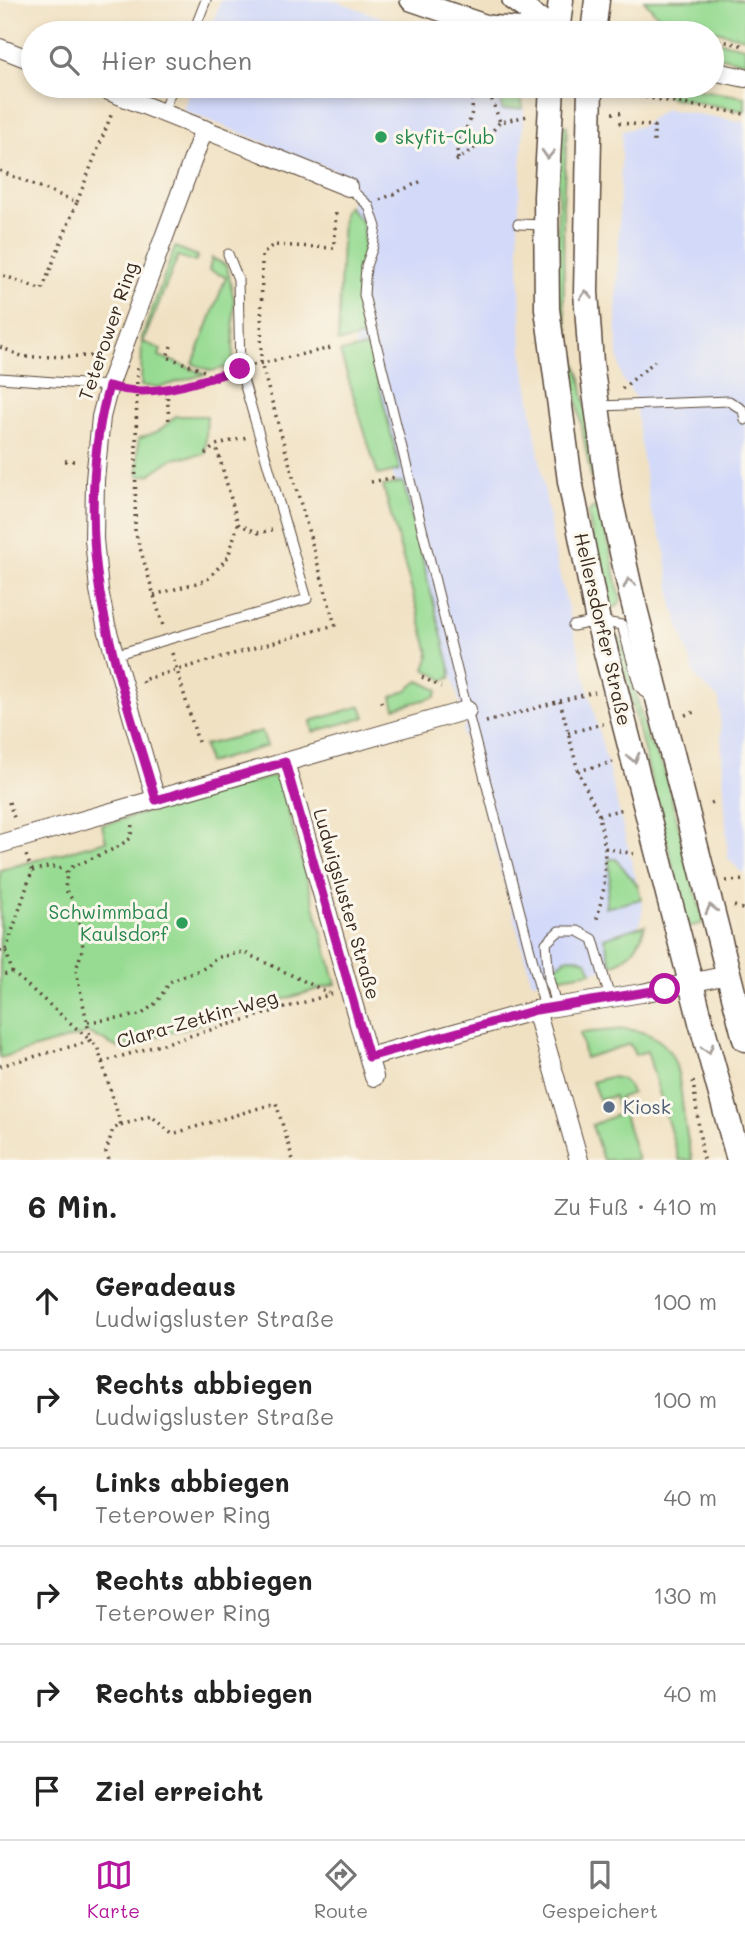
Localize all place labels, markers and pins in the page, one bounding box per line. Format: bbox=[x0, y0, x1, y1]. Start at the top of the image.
place label: skyfit-Club bbox=[395, 124, 495, 149]
marker: skyfit-Club bbox=[373, 129, 389, 145]
place label: Schwimmbad Kaulsdorf bbox=[49, 899, 169, 946]
marker: Schwimmbad Kaulsdorf bbox=[174, 915, 190, 931]
place label: Kiosk bbox=[623, 1094, 671, 1119]
marker: Kiosk bbox=[601, 1099, 617, 1115]

